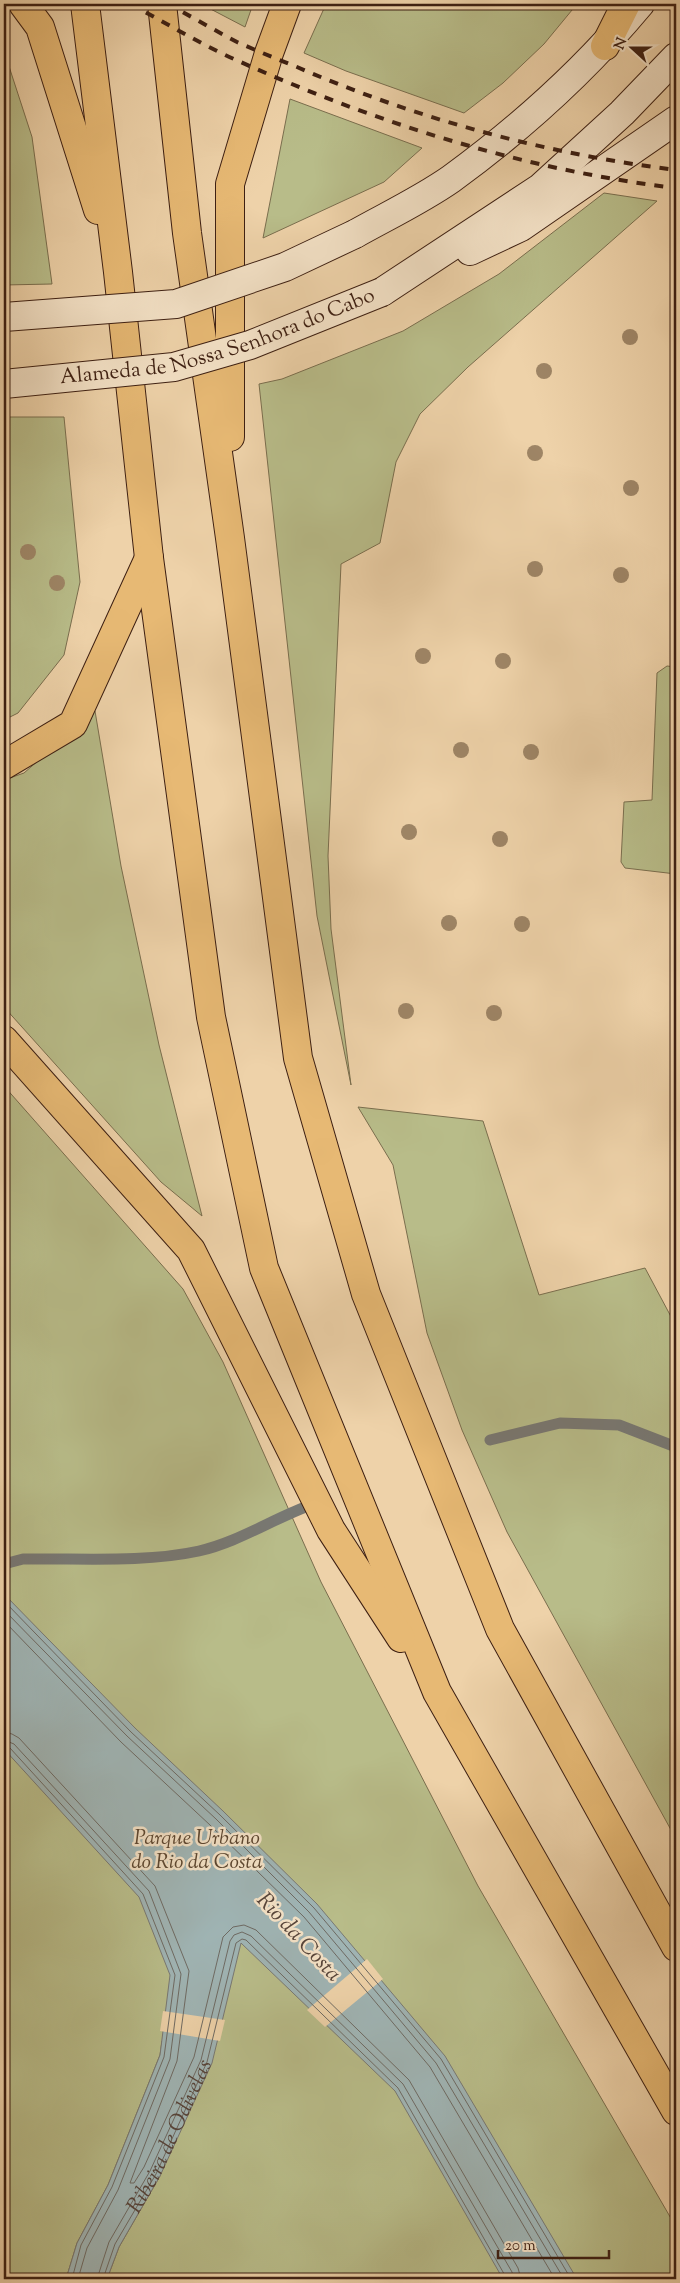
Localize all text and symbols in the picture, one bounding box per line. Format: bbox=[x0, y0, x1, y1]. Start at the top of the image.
north arrow bbox=[608, 22, 658, 72]
text: N bbox=[610, 35, 633, 53]
street label: Alameda de Nossa Senhora do Cabo bbox=[59, 281, 380, 393]
park label: Parque Urbano do Rio da Costa bbox=[131, 1824, 263, 1878]
water label: Rio da Costa bbox=[248, 1886, 348, 1990]
water label: Ribeira de Odivelas bbox=[120, 2055, 222, 2220]
scale bar bbox=[498, 2228, 609, 2260]
text: 20 m bbox=[505, 2236, 536, 2257]

